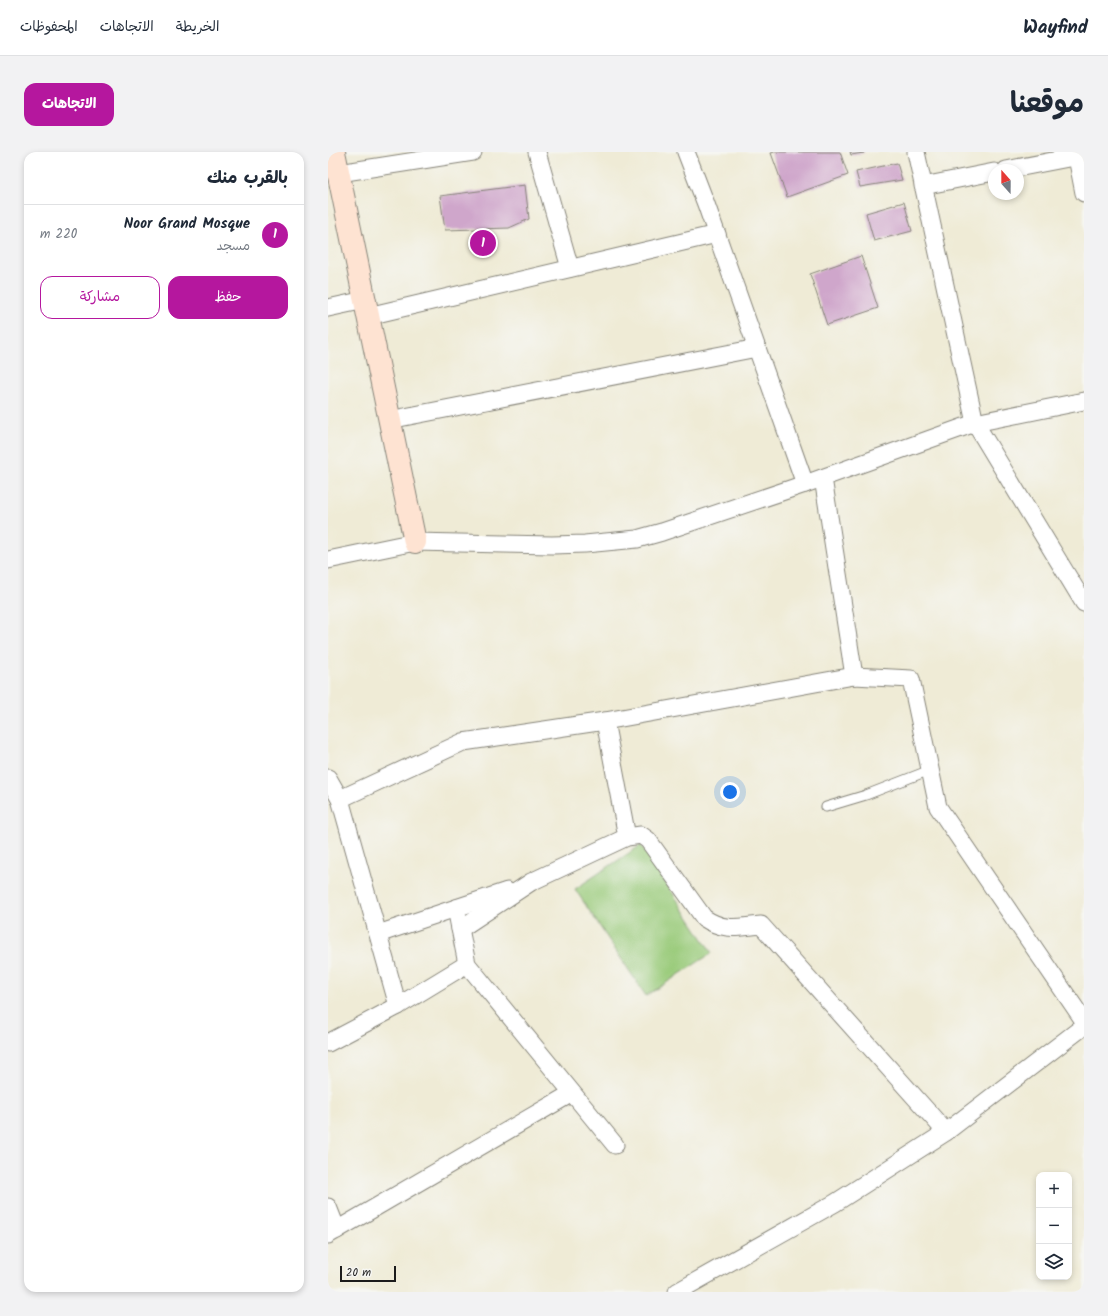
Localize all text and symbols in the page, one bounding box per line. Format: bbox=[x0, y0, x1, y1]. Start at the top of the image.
text: Wayfind bbox=[1023, 13, 1088, 43]
text: المحفوظات bbox=[20, 16, 78, 38]
text: الاتجاهات bbox=[100, 16, 154, 38]
text: الخريطة bbox=[176, 16, 219, 38]
text: موقعنا bbox=[1010, 82, 1084, 127]
button: الاتجاهات bbox=[24, 83, 114, 126]
north arrow bbox=[988, 164, 1024, 200]
text: بالقرب منك bbox=[207, 165, 288, 192]
text: Noor Grand Mosque bbox=[124, 212, 250, 236]
text: 220 m bbox=[40, 224, 77, 245]
text: 1 bbox=[273, 224, 277, 245]
pin: 1 bbox=[470, 228, 496, 258]
text: مسجد bbox=[217, 236, 250, 257]
button: مشاركة bbox=[40, 276, 160, 319]
button: حفظ bbox=[168, 276, 288, 319]
your location bbox=[720, 782, 740, 802]
map controls bbox=[1036, 1172, 1072, 1280]
button: + bbox=[1036, 1172, 1072, 1208]
button: − bbox=[1036, 1208, 1072, 1244]
button: layers bbox=[1036, 1244, 1072, 1280]
scale bar bbox=[340, 1264, 396, 1283]
text: 20 m bbox=[346, 1264, 371, 1282]

